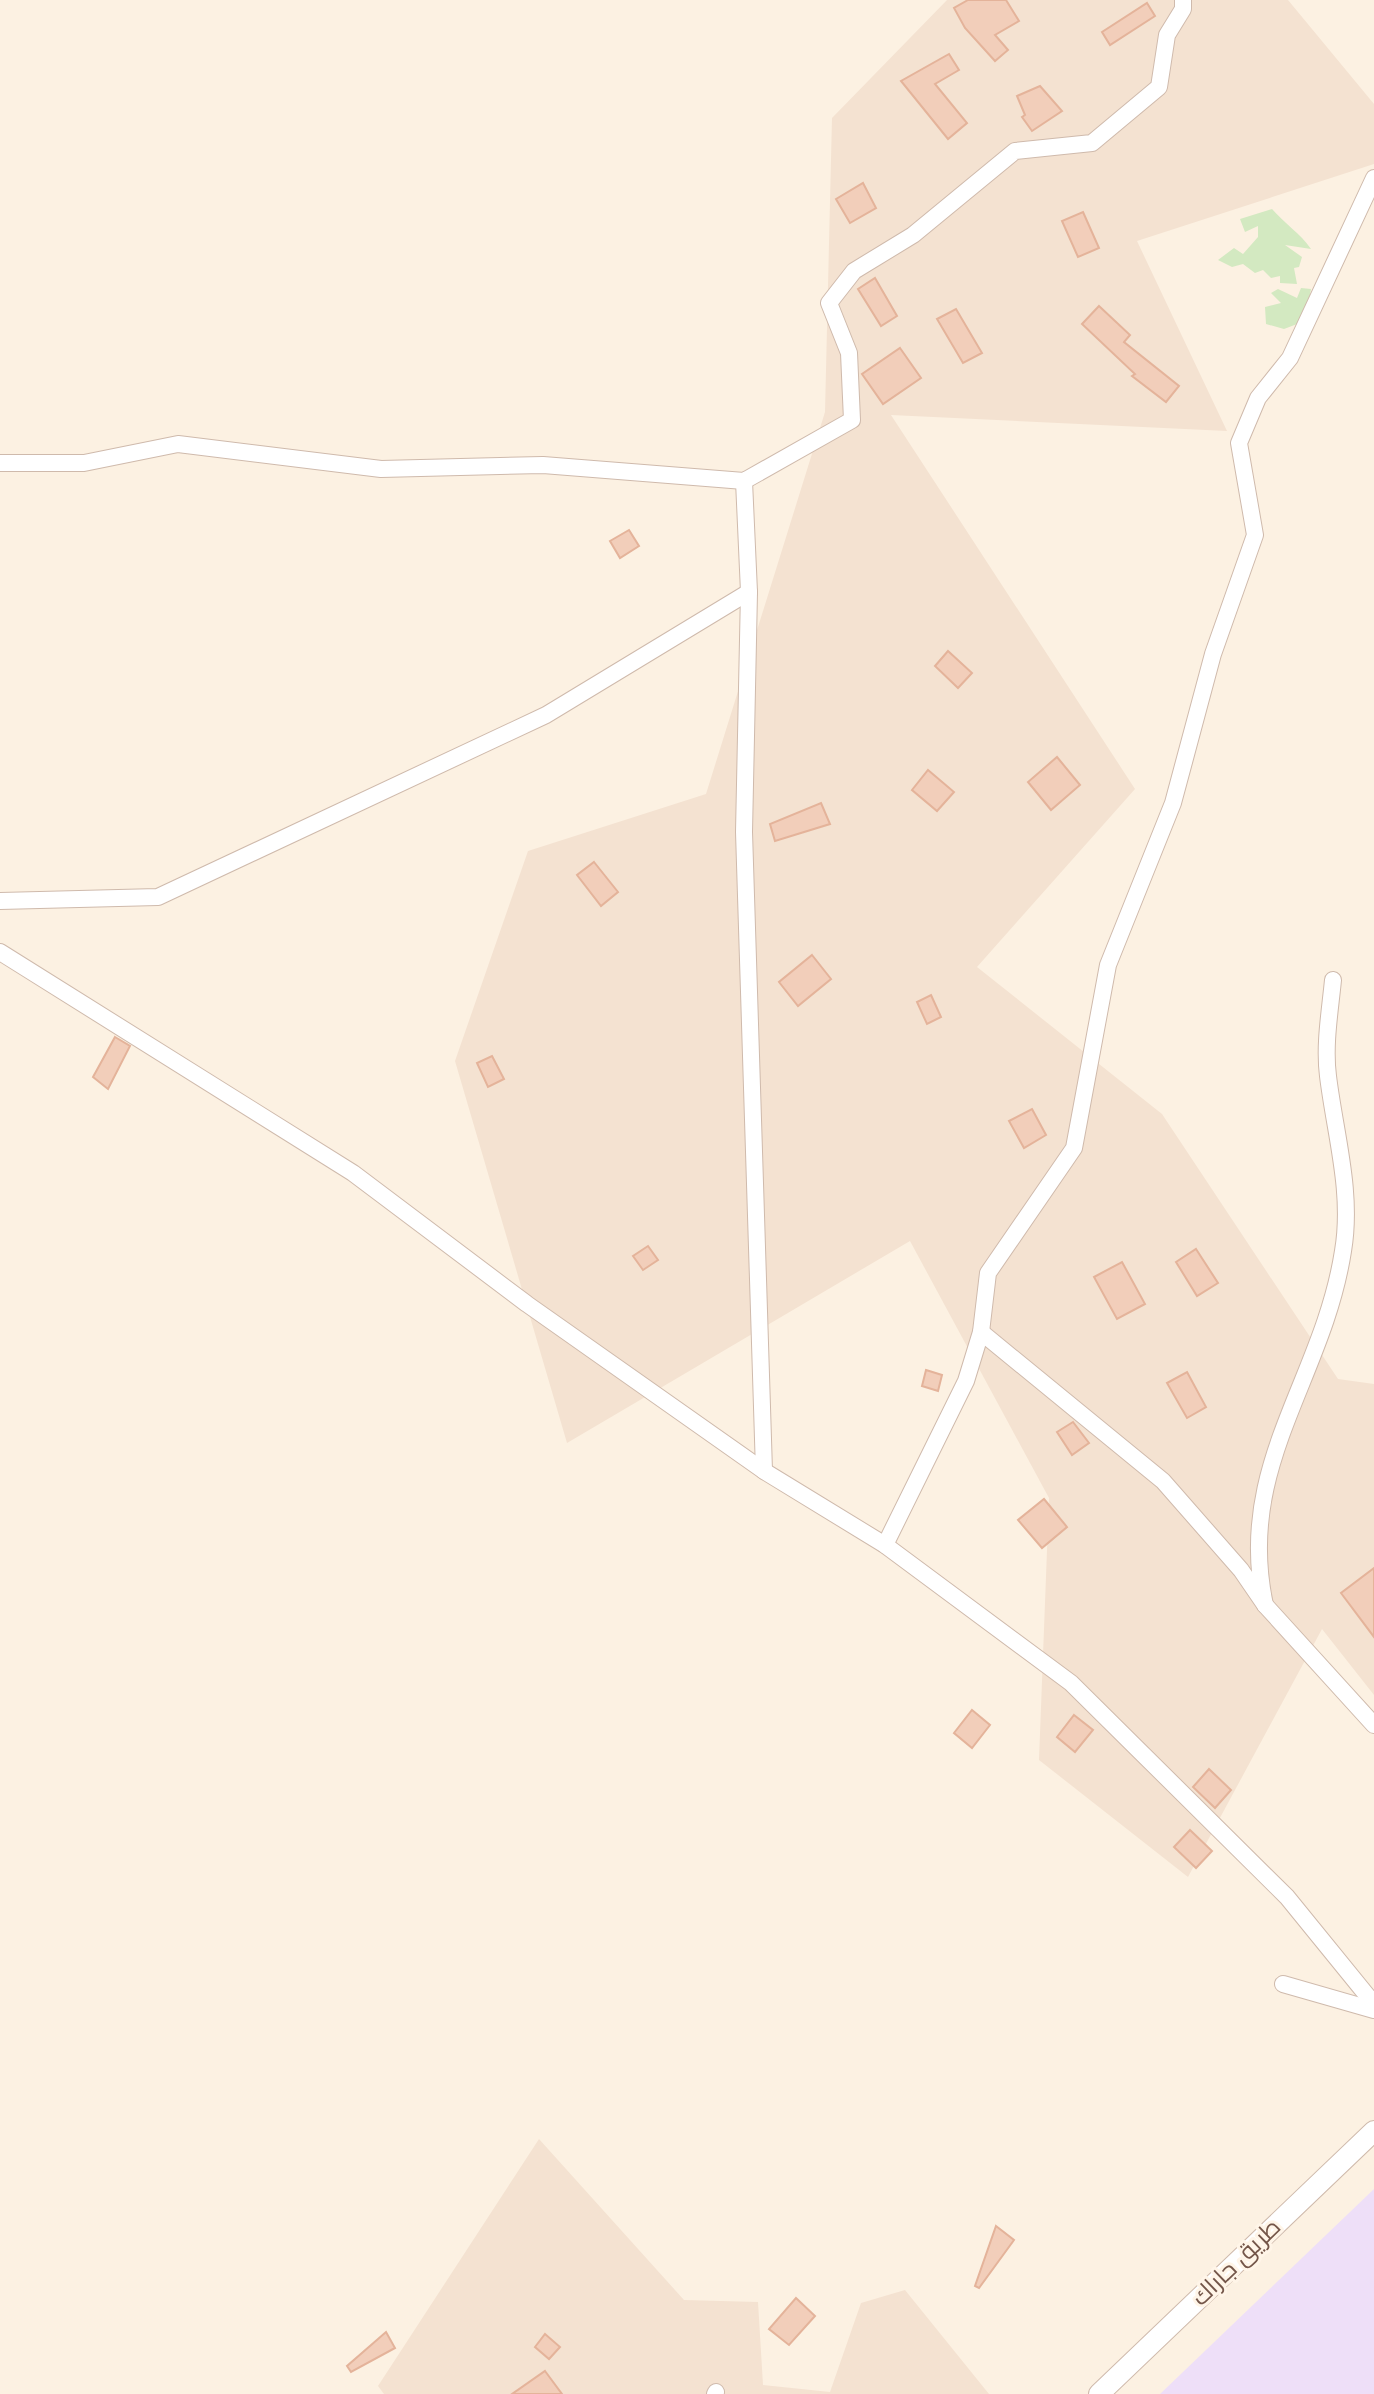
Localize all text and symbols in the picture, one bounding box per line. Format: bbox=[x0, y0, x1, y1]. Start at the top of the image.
street label: طريق جاراك bbox=[1184, 2211, 1288, 2313]

